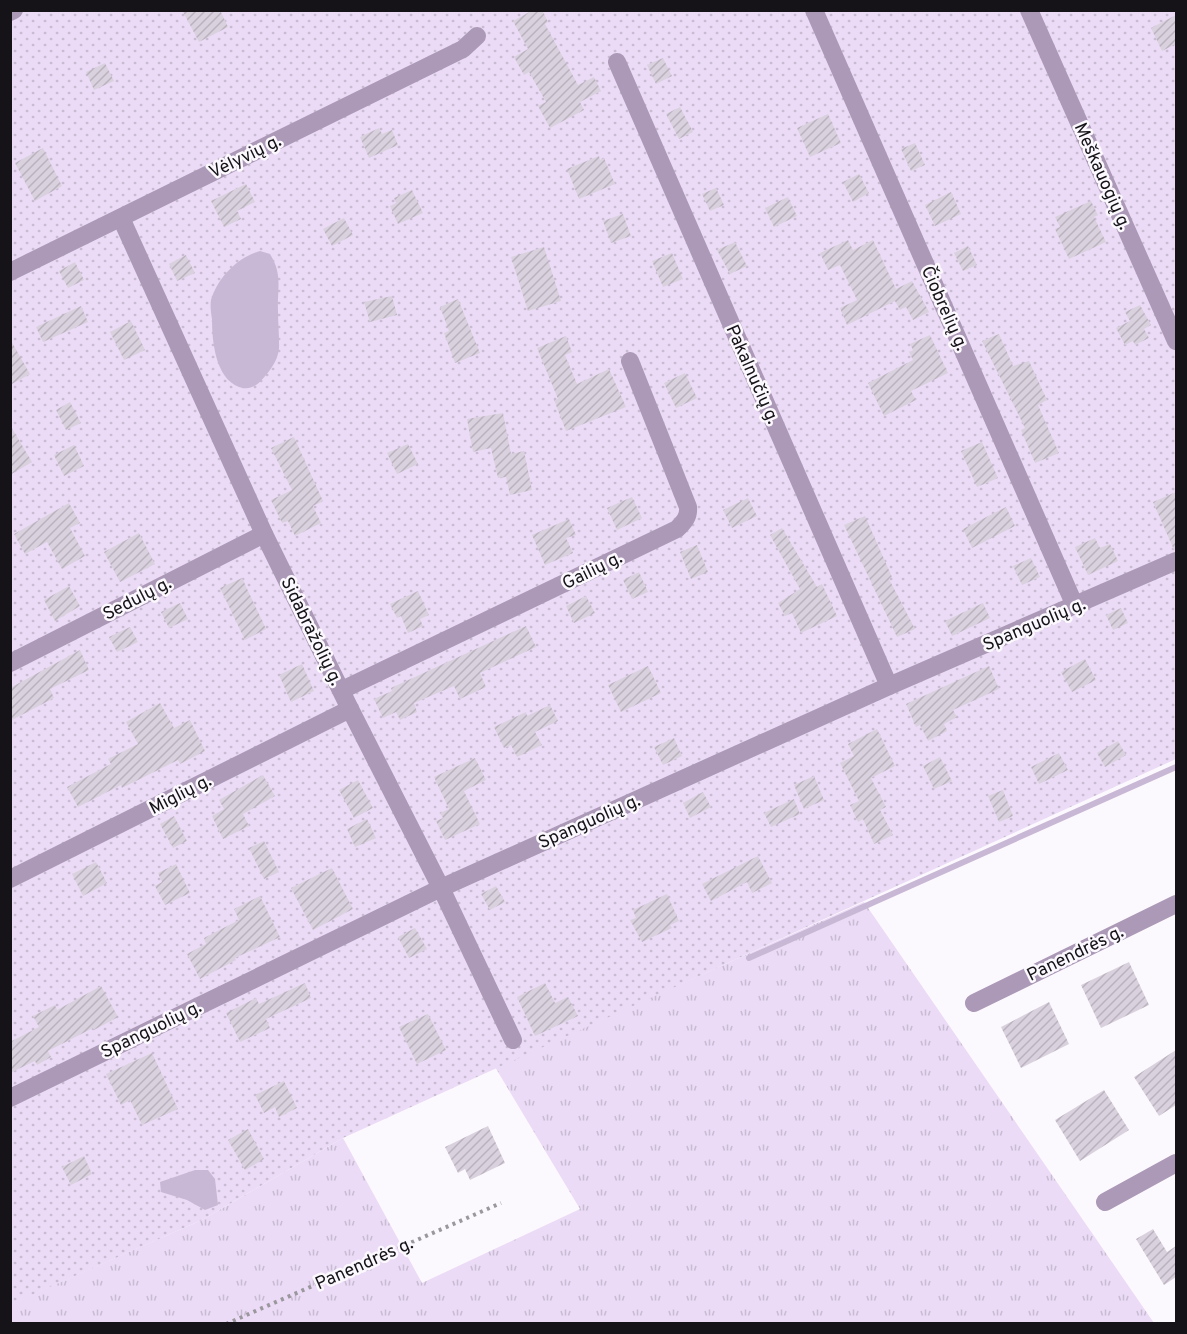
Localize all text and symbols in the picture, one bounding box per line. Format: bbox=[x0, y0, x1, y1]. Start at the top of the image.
street label: Meškauogių g. bbox=[1068, 120, 1135, 234]
street label: Vėlyvių g. bbox=[206, 130, 286, 185]
street label: Čiobrelių g. bbox=[915, 262, 974, 355]
street label: Pakalnučių g. bbox=[720, 321, 784, 428]
street label: Gailių g. bbox=[559, 547, 627, 596]
street label: Sedulų g. bbox=[100, 572, 176, 626]
street label: Sidabražolių g. bbox=[274, 574, 347, 690]
street label: Spanguolių g. bbox=[980, 593, 1089, 657]
street label: Miglių g. bbox=[146, 770, 216, 821]
street label: Spanguolių g. bbox=[535, 790, 644, 855]
street label: Panendrės g. bbox=[1024, 921, 1128, 988]
street label: Spanguolių g. bbox=[97, 996, 206, 1065]
street label: Panendrės g. bbox=[312, 1233, 417, 1296]

